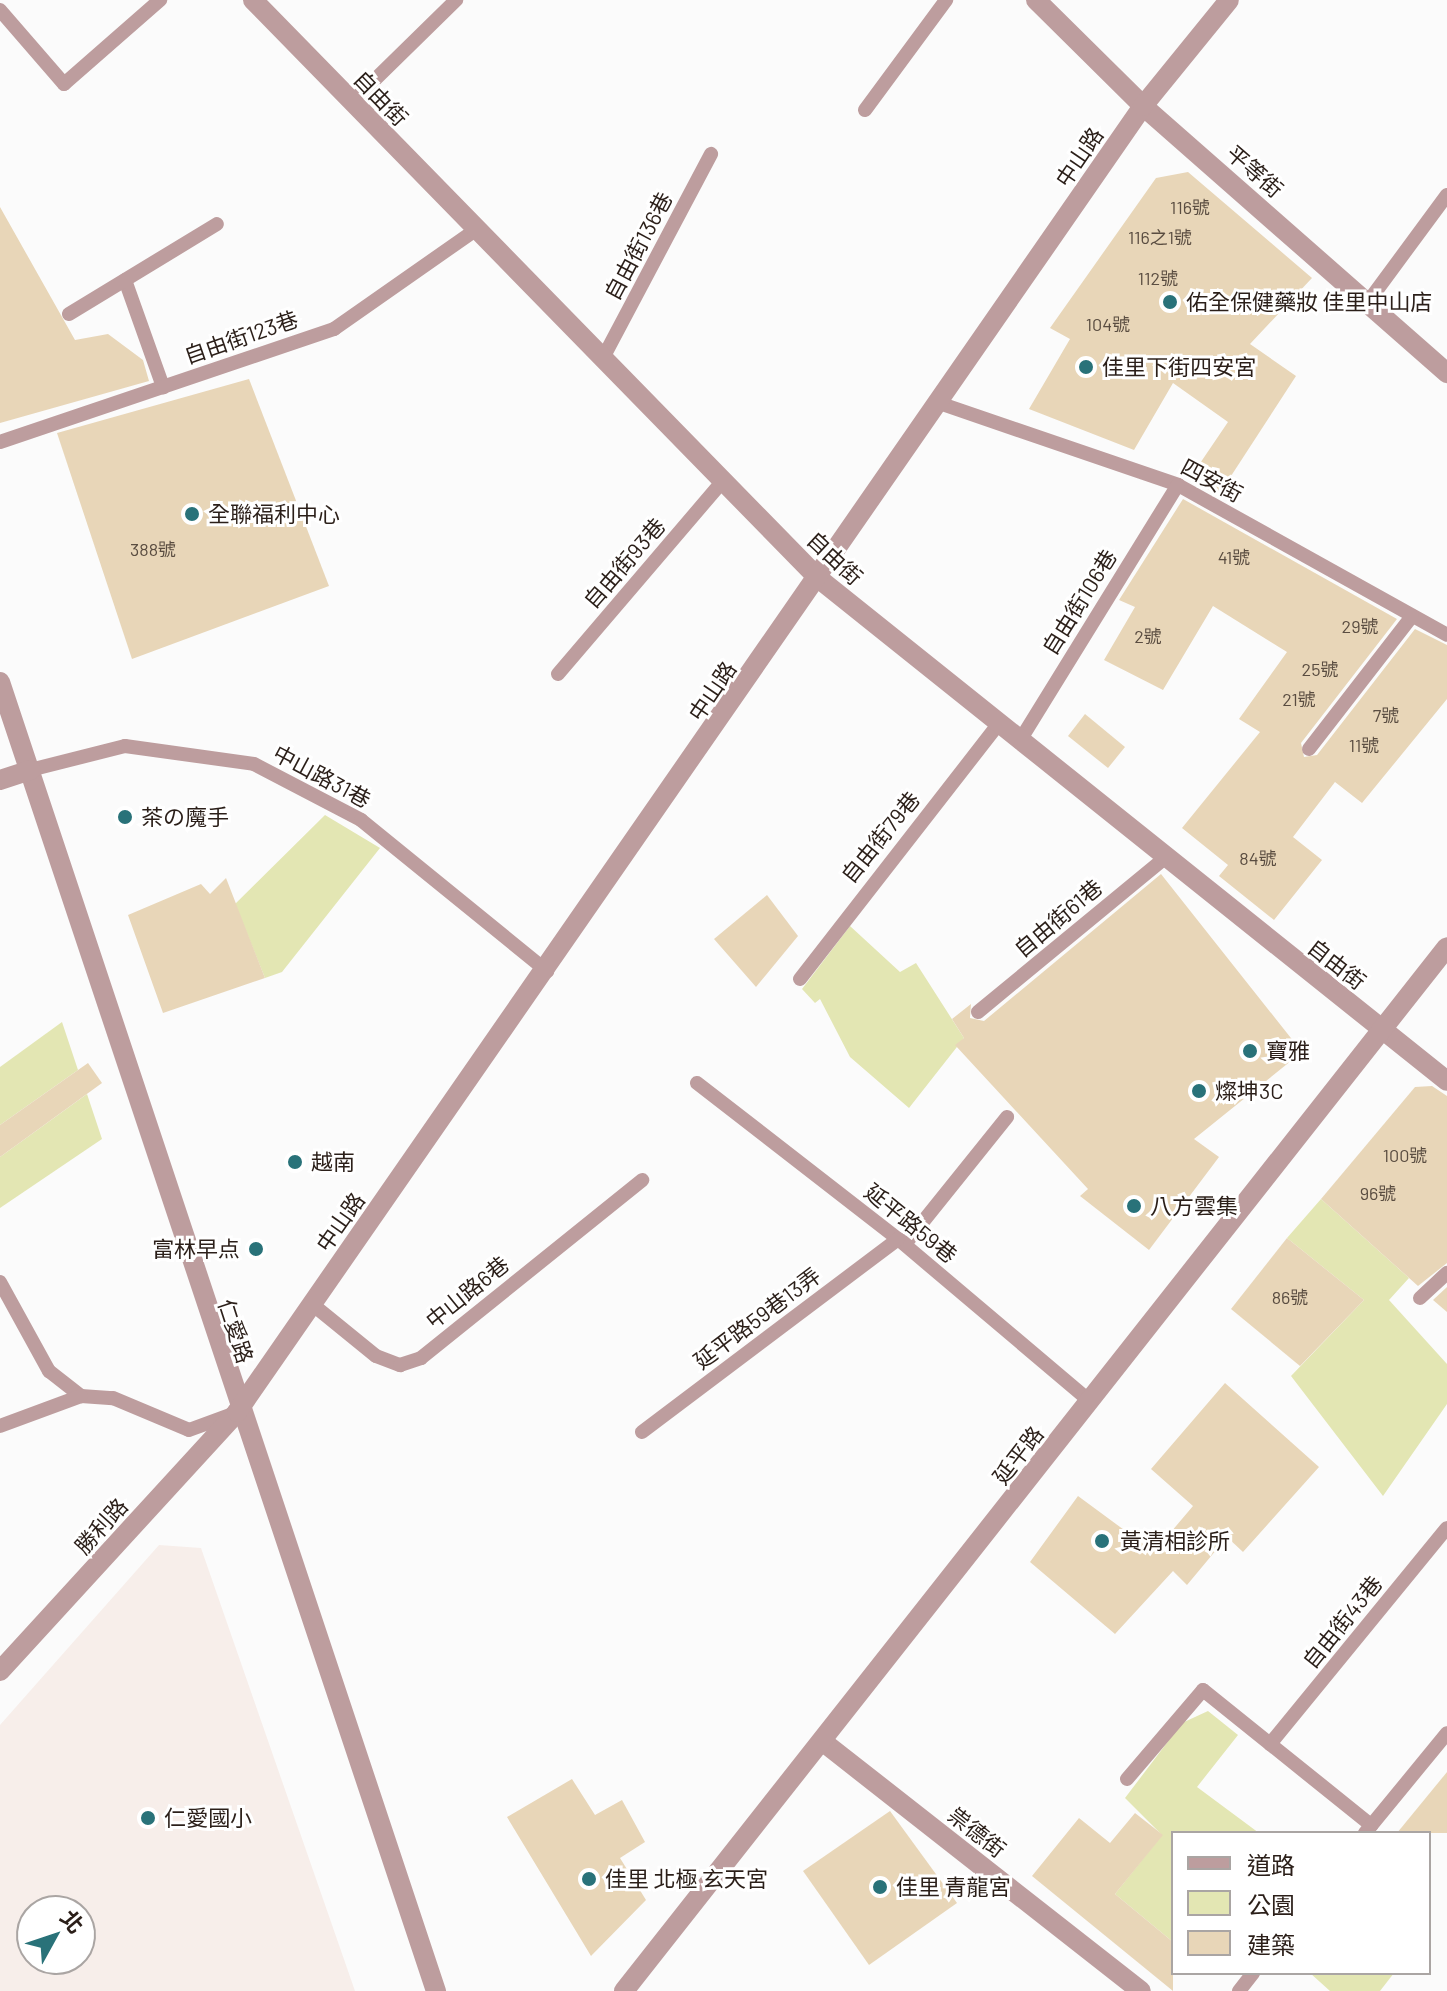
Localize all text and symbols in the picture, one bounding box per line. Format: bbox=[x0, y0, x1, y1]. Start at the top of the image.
street label: 自由街 bbox=[349, 65, 413, 131]
street label: 中山路 bbox=[1050, 122, 1108, 192]
street label: 平等街 bbox=[1221, 139, 1289, 203]
street label: 自由街136巷 bbox=[599, 188, 677, 304]
house number: 116號 bbox=[1170, 196, 1210, 218]
house number: 116之1號 bbox=[1128, 226, 1192, 248]
house number: 112號 bbox=[1138, 267, 1178, 289]
place label: 佑全保健藥妝 佳里中山店 bbox=[1186, 289, 1432, 315]
marker: 佑全保健藥妝 佳里中山店 bbox=[1161, 293, 1179, 311]
street label: 自由街123巷 bbox=[181, 305, 301, 369]
house number: 104號 bbox=[1086, 313, 1130, 335]
place label: 佳里下街四安宮 bbox=[1102, 354, 1256, 380]
marker: 佳里下街四安宮 bbox=[1077, 358, 1095, 376]
street label: 四安街 bbox=[1177, 453, 1247, 507]
place label: 全聯福利中心 bbox=[208, 501, 340, 527]
marker: 全聯福利中心 bbox=[183, 505, 201, 523]
street label: 自由街93巷 bbox=[578, 513, 670, 613]
street label: 自由街 bbox=[802, 526, 868, 590]
house number: 388號 bbox=[130, 538, 176, 560]
street label: 自由街106巷 bbox=[1036, 544, 1122, 660]
house number: 41號 bbox=[1218, 546, 1250, 568]
house number: 29號 bbox=[1341, 615, 1379, 637]
house number: 2號 bbox=[1134, 625, 1162, 647]
street label: 中山路 bbox=[683, 656, 741, 726]
house number: 25號 bbox=[1302, 658, 1338, 680]
house number: 21號 bbox=[1282, 688, 1316, 710]
house number: 7號 bbox=[1373, 704, 1399, 726]
house number: 11號 bbox=[1349, 734, 1379, 756]
street label: 中山路31巷 bbox=[269, 739, 375, 813]
street label: 自由街79巷 bbox=[835, 786, 925, 888]
place label: 茶の魔手 bbox=[141, 804, 229, 830]
marker: 茶の魔手 bbox=[116, 808, 134, 826]
house number: 84號 bbox=[1239, 847, 1277, 869]
street label: 自由街61巷 bbox=[1009, 874, 1107, 962]
street label: 自由街 bbox=[1303, 933, 1371, 995]
place label: 寶雅 bbox=[1266, 1038, 1310, 1064]
marker: 寶雅 bbox=[1241, 1042, 1259, 1060]
place label: 燦坤3C bbox=[1215, 1078, 1284, 1104]
marker: 燦坤3C bbox=[1190, 1082, 1208, 1100]
house number: 100號 bbox=[1383, 1144, 1427, 1166]
place label: 越南 bbox=[311, 1149, 355, 1175]
marker: 越南 bbox=[286, 1153, 304, 1171]
street label: 延平路59巷 bbox=[860, 1178, 962, 1268]
house number: 96號 bbox=[1360, 1182, 1396, 1204]
street label: 中山路 bbox=[310, 1187, 370, 1257]
place label: 八方雲集 bbox=[1150, 1193, 1238, 1219]
marker: 八方雲集 bbox=[1125, 1197, 1143, 1215]
place label: 富林早点 bbox=[152, 1236, 240, 1262]
marker: 富林早点 bbox=[247, 1240, 265, 1258]
street label: 中山路6巷 bbox=[420, 1250, 514, 1334]
street label: 延平路59巷13弄 bbox=[688, 1262, 826, 1374]
house number: 86號 bbox=[1272, 1286, 1308, 1308]
street label: 仁愛路 bbox=[213, 1296, 259, 1366]
street label: 延平路 bbox=[987, 1421, 1049, 1489]
street label: 勝利路 bbox=[69, 1493, 133, 1559]
place label: 黃清相診所 bbox=[1120, 1528, 1230, 1554]
marker: 黃清相診所 bbox=[1091, 1530, 1113, 1552]
street label: 自由街43巷 bbox=[1297, 1570, 1387, 1674]
street label: 祟德街 bbox=[943, 1801, 1011, 1863]
place label: 仁愛國小 bbox=[164, 1805, 252, 1831]
marker: 仁愛國小 bbox=[139, 1809, 157, 1827]
legend bbox=[1171, 1831, 1431, 1975]
text: 道路 bbox=[1247, 1850, 1295, 1879]
place label: 佳里 北極 玄天宮 bbox=[605, 1866, 768, 1892]
marker: 佳里 北極 玄天宮 bbox=[580, 1870, 598, 1888]
place label: 佳里 青龍宮 bbox=[896, 1874, 1010, 1900]
marker: 佳里 青龍宮 bbox=[871, 1878, 889, 1896]
text: 公園 bbox=[1247, 1890, 1295, 1919]
north arrow bbox=[16, 1895, 96, 1975]
text: 北 bbox=[56, 1904, 90, 1938]
text: 建築 bbox=[1247, 1930, 1295, 1959]

